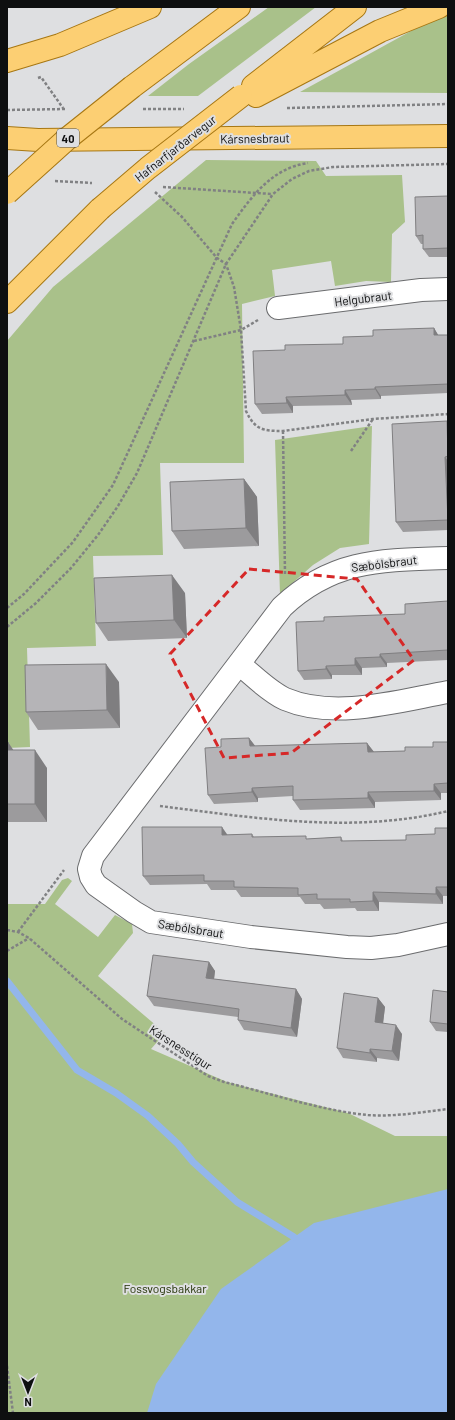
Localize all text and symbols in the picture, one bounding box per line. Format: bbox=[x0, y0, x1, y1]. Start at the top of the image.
street label: Hafnarfjarðarvegur bbox=[132, 112, 219, 184]
road number: 40 bbox=[57, 129, 79, 147]
street label: Kársnesbraut bbox=[220, 130, 290, 146]
street label: Helgubraut bbox=[334, 288, 392, 308]
street label: Sæbólsbraut bbox=[350, 552, 418, 574]
street label: Sæbólsbraut bbox=[157, 916, 225, 940]
street label: Kársnesstígur bbox=[147, 1022, 215, 1073]
park label: Fossvogsbakkar bbox=[123, 1281, 207, 1295]
north arrow bbox=[8, 1372, 48, 1412]
text: N bbox=[24, 1396, 32, 1409]

